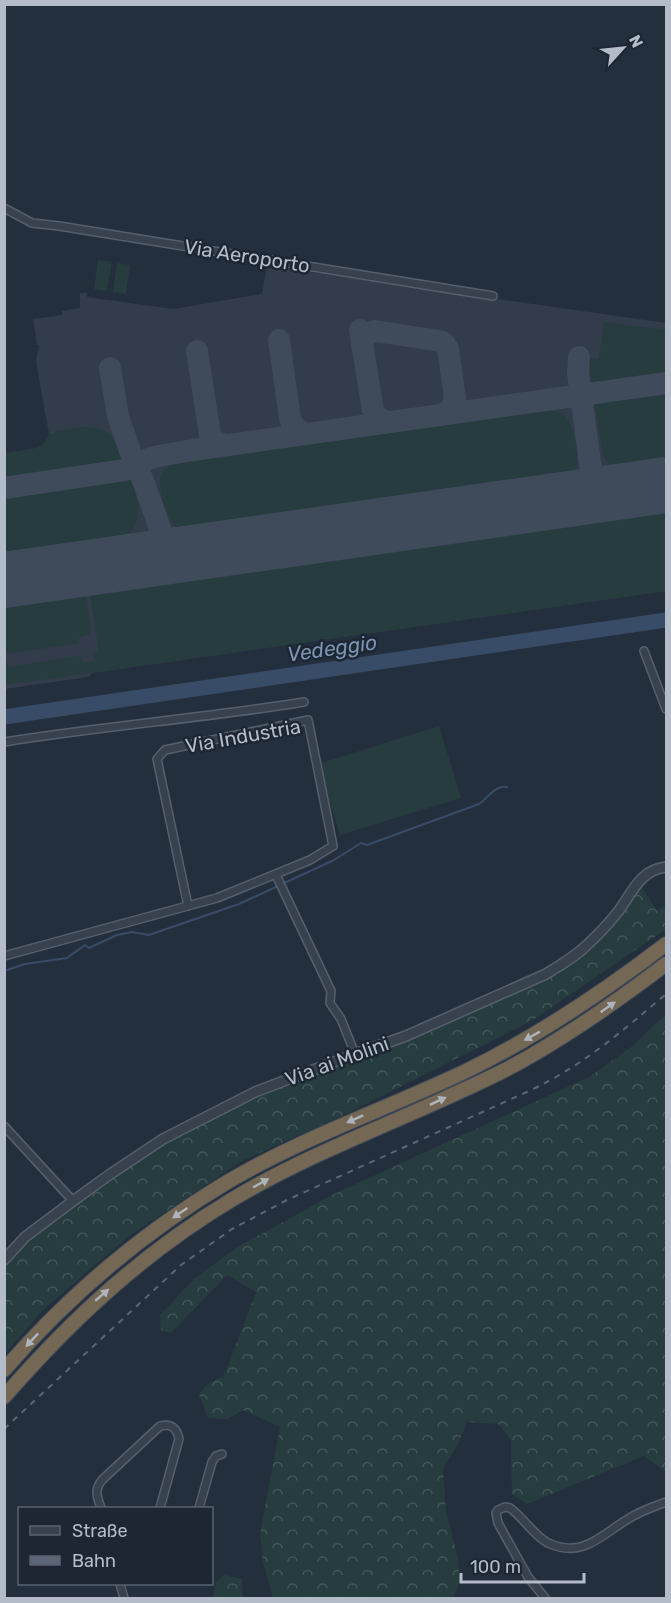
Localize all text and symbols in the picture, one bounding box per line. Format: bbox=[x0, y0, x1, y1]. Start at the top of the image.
north arrow bbox=[593, 18, 653, 78]
text: N bbox=[625, 32, 647, 51]
street label: Via Aeroporto bbox=[182, 234, 312, 278]
water label: Vedeggio bbox=[285, 629, 379, 667]
street label: Via Industria bbox=[183, 714, 303, 758]
one-way arrow bbox=[600, 1001, 616, 1013]
street label: Via ai Molini bbox=[282, 1031, 392, 1091]
one-way arrow bbox=[523, 1031, 540, 1041]
one-way arrow bbox=[430, 1097, 447, 1106]
one-way arrow bbox=[347, 1114, 364, 1123]
one-way arrow bbox=[253, 1178, 270, 1188]
one-way arrow bbox=[172, 1207, 189, 1218]
one-way arrow bbox=[94, 1289, 110, 1302]
one-way arrow bbox=[25, 1332, 39, 1347]
legend bbox=[18, 1507, 213, 1585]
text: Straße bbox=[72, 1520, 128, 1542]
scale bar bbox=[461, 1546, 584, 1584]
text: Bahn bbox=[72, 1550, 116, 1572]
text: 100 m bbox=[470, 1556, 521, 1578]

